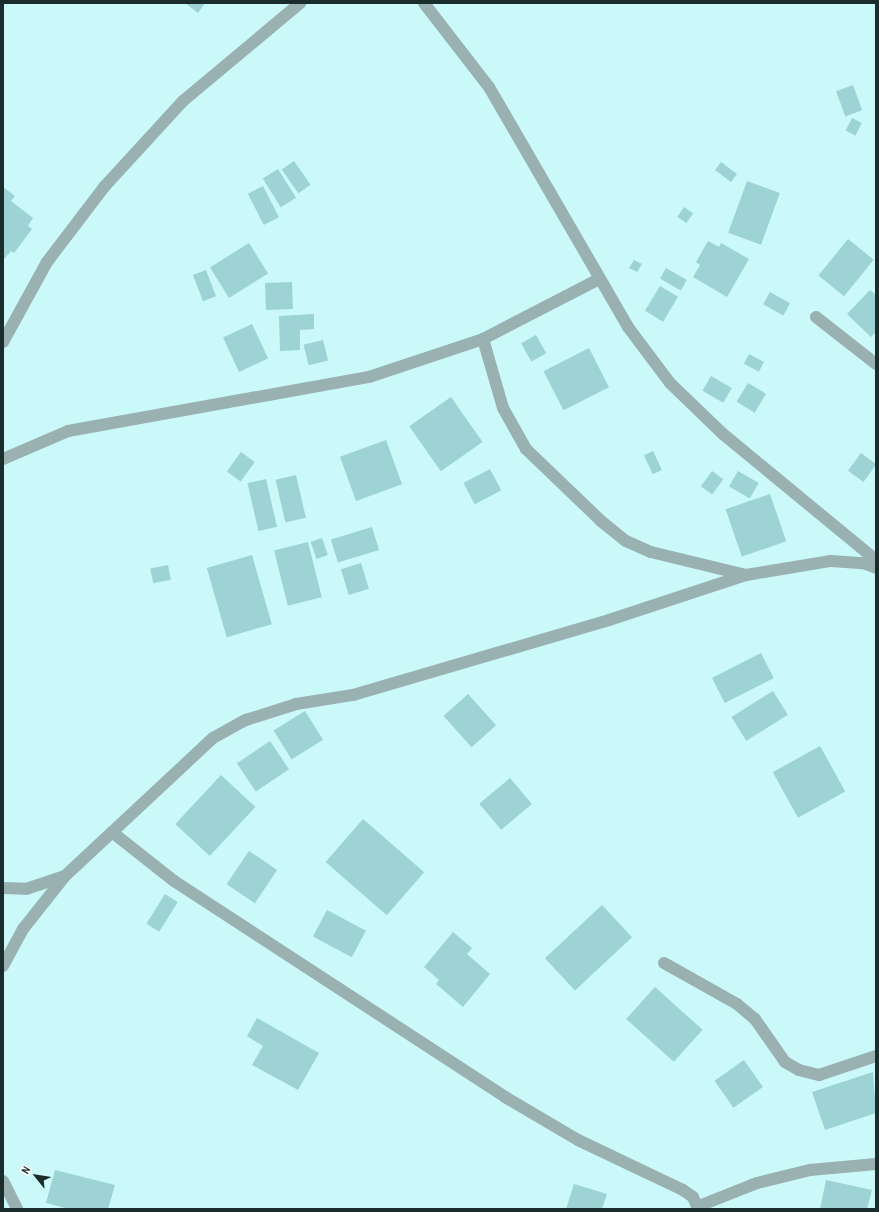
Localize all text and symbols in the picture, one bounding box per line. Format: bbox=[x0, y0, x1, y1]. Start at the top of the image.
north arrow bbox=[16, 1156, 56, 1196]
text: N bbox=[18, 1164, 33, 1176]

